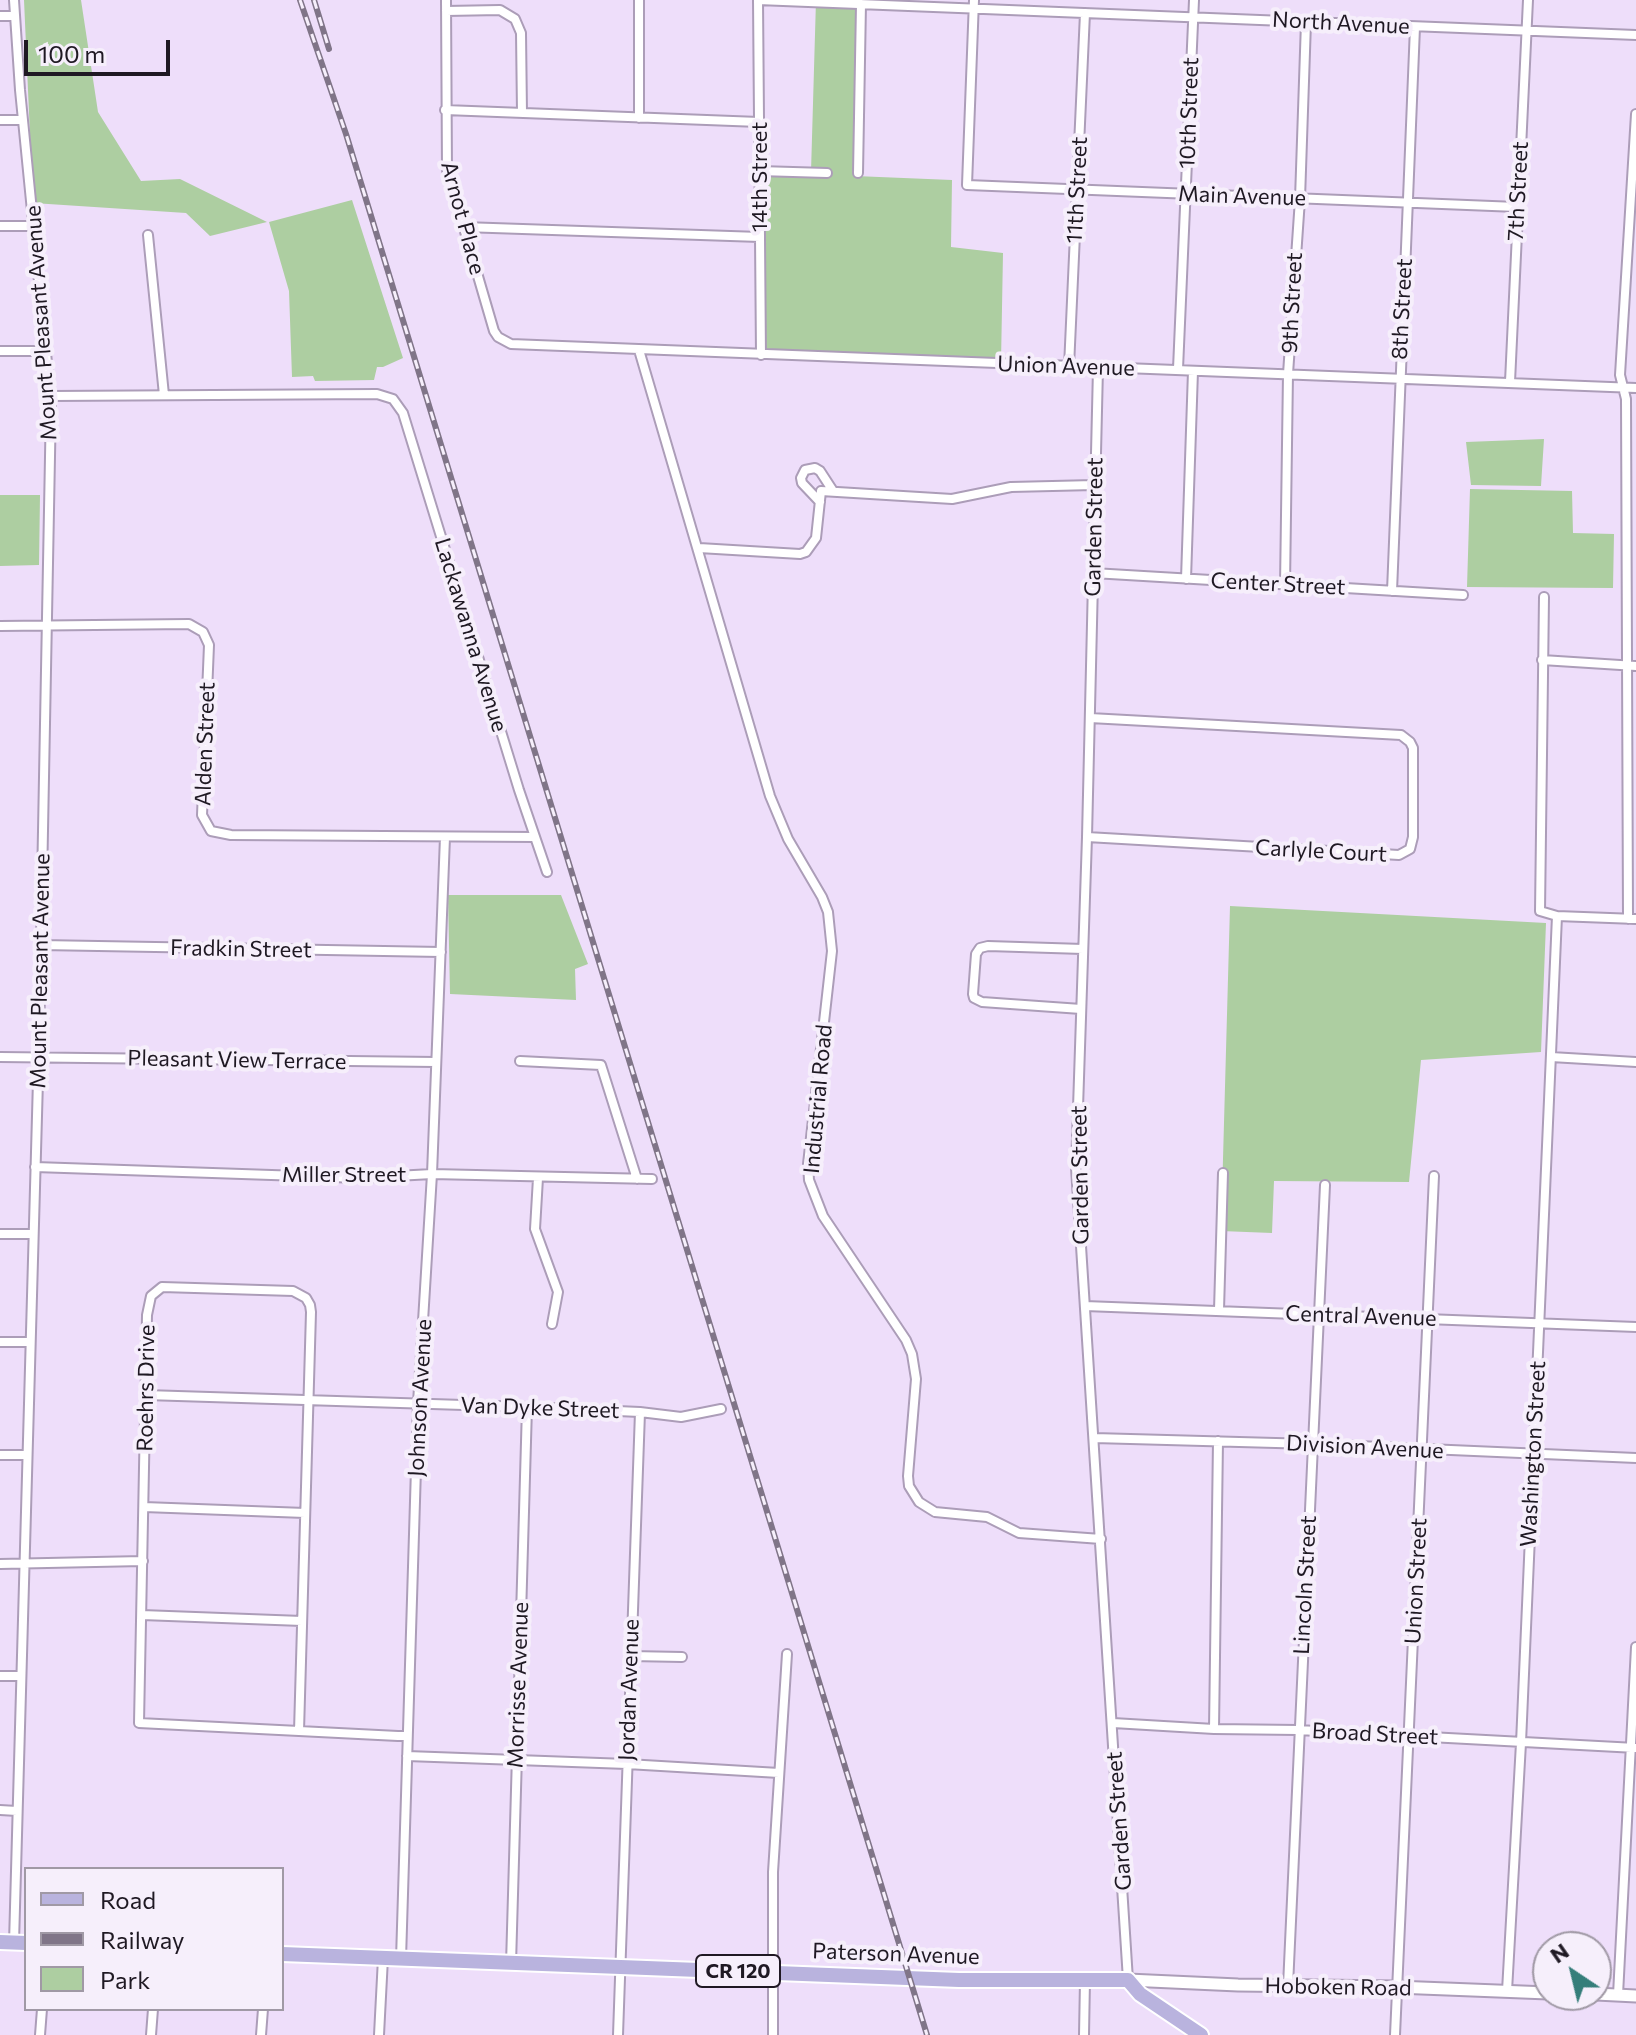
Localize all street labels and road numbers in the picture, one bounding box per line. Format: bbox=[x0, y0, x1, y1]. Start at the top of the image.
street label: North Avenue bbox=[1272, 6, 1410, 40]
street label: 10th Street bbox=[1174, 57, 1204, 169]
street label: 14th Street bbox=[747, 122, 773, 232]
street label: 11th Street bbox=[1061, 136, 1093, 244]
street label: 7th Street bbox=[1502, 141, 1534, 241]
street label: Arnot Place bbox=[435, 158, 491, 278]
street label: Main Avenue bbox=[1177, 181, 1307, 211]
street label: Mount Pleasant Avenue bbox=[20, 205, 62, 441]
street label: 9th Street bbox=[1276, 252, 1308, 354]
street label: 8th Street bbox=[1386, 258, 1418, 360]
street label: Union Avenue bbox=[997, 350, 1135, 382]
street label: Garden Street bbox=[1080, 457, 1108, 597]
street label: Lackawanna Avenue bbox=[429, 535, 513, 735]
street label: Center Street bbox=[1210, 567, 1346, 601]
street label: Alden Street bbox=[190, 682, 220, 806]
street label: Carlyle Court bbox=[1254, 834, 1388, 868]
street label: Mount Pleasant Avenue bbox=[25, 853, 55, 1089]
street label: Fradkin Street bbox=[170, 935, 312, 963]
street label: Industrial Road bbox=[798, 1023, 838, 1175]
street label: Pleasant View Terrace bbox=[127, 1045, 347, 1075]
street label: Garden Street bbox=[1066, 1105, 1094, 1245]
street label: Miller Street bbox=[282, 1162, 406, 1188]
street label: Central Avenue bbox=[1285, 1300, 1437, 1332]
street label: Johnson Avenue bbox=[403, 1318, 437, 1478]
street label: Roehrs Drive bbox=[132, 1324, 160, 1452]
street label: Washington Street bbox=[1515, 1360, 1551, 1548]
street label: Van Dyke Street bbox=[460, 1392, 620, 1424]
street label: Division Avenue bbox=[1286, 1430, 1444, 1464]
street label: Lincoln Street bbox=[1288, 1515, 1322, 1655]
street label: Union Street bbox=[1400, 1517, 1432, 1645]
street label: Morrisse Avenue bbox=[502, 1601, 534, 1769]
street label: Jordan Avenue bbox=[613, 1618, 645, 1762]
street label: Broad Street bbox=[1311, 1718, 1439, 1750]
street label: Garden Street bbox=[1101, 1751, 1137, 1891]
street label: Paterson Avenue bbox=[812, 1938, 980, 1970]
road number: CR 120 bbox=[696, 1955, 780, 1987]
street label: Hoboken Road bbox=[1264, 1973, 1412, 2001]

